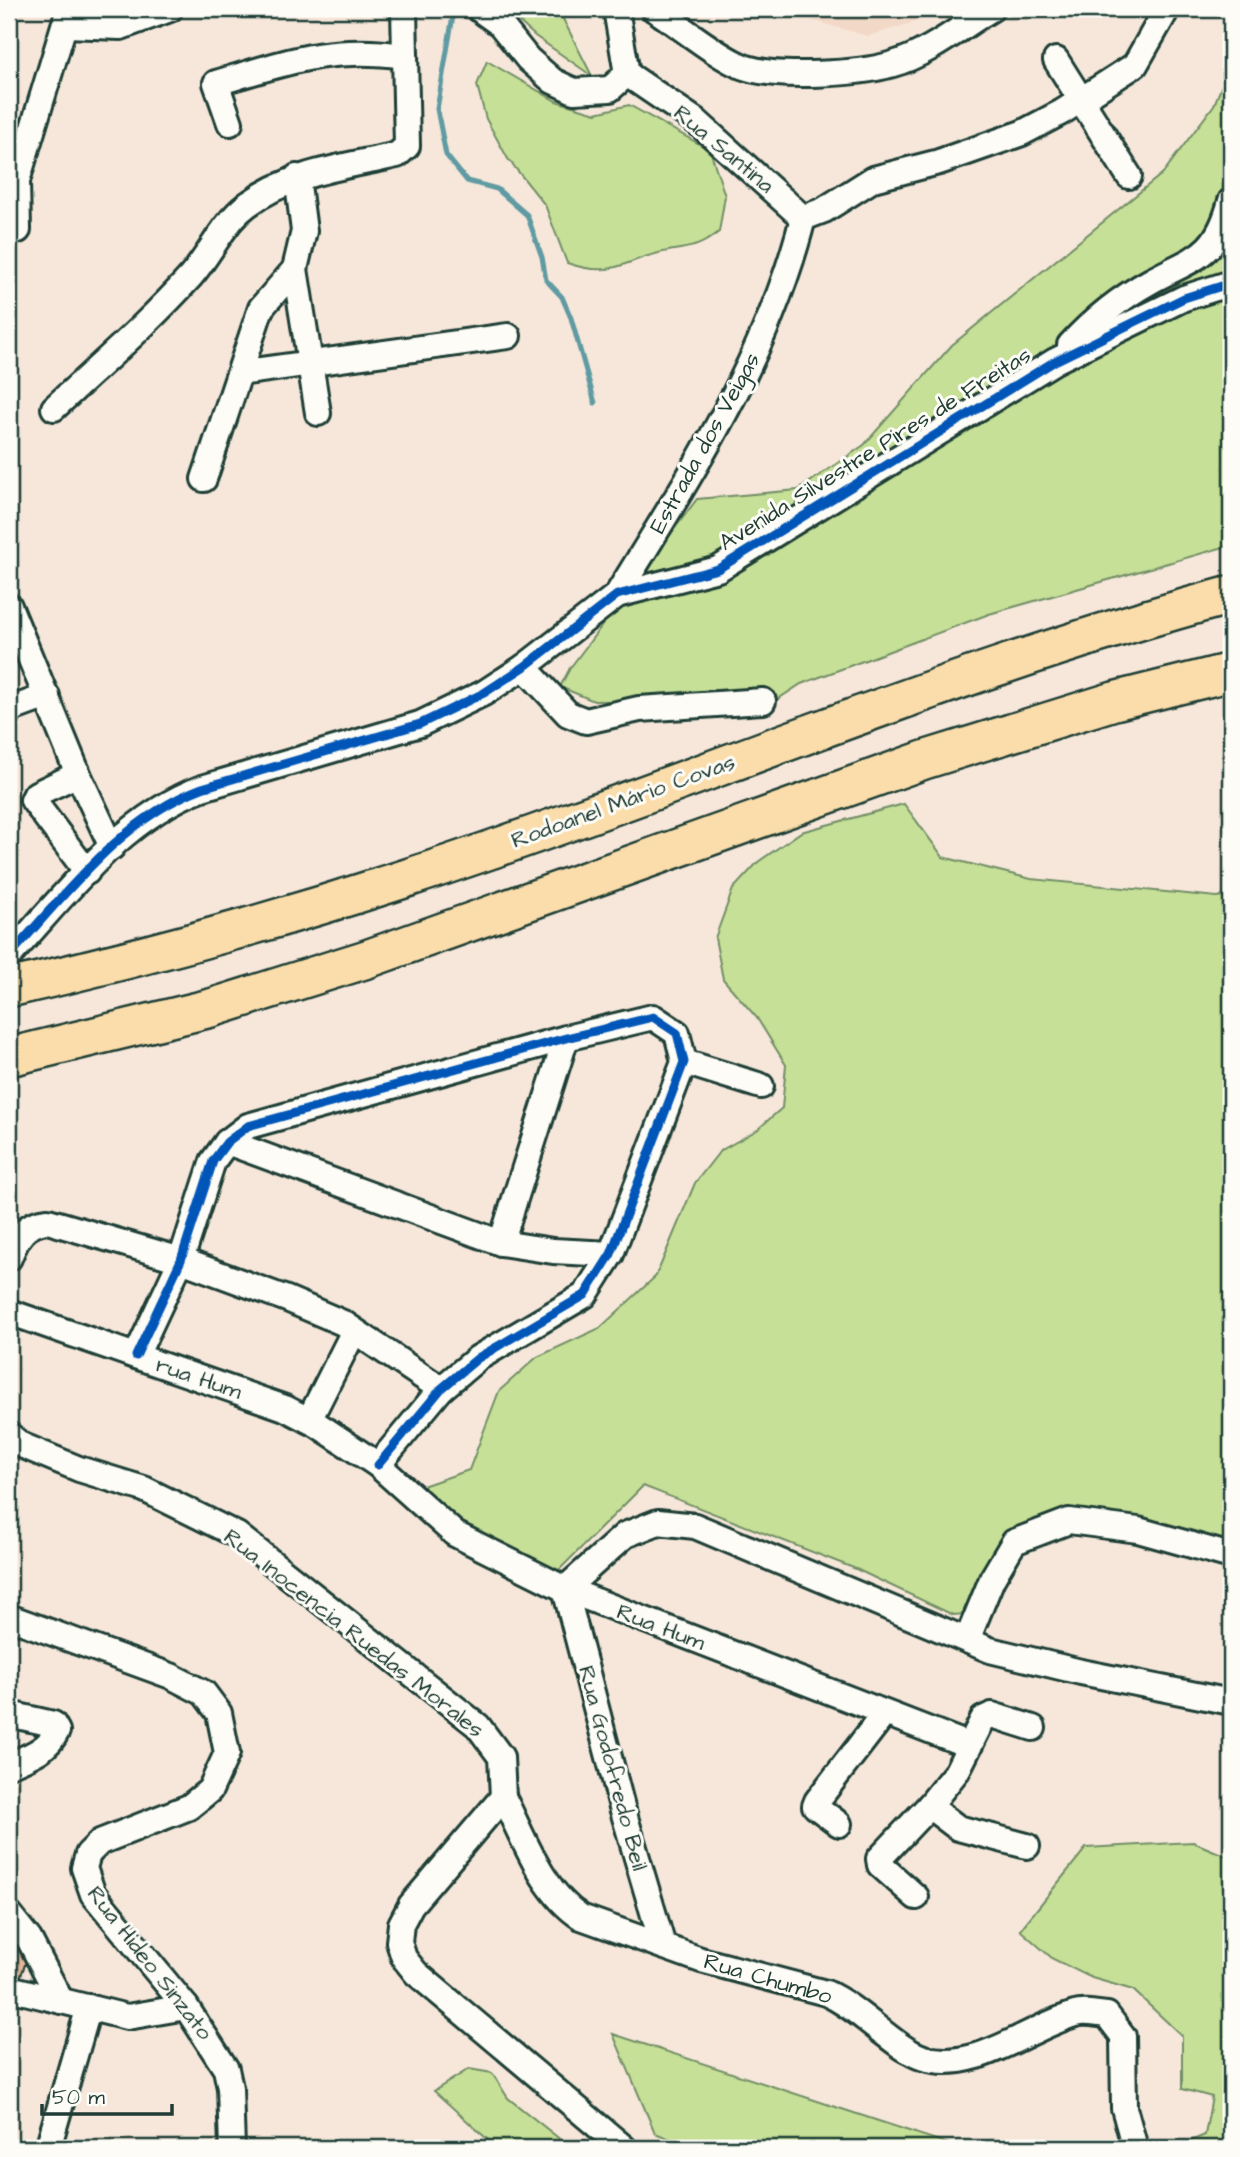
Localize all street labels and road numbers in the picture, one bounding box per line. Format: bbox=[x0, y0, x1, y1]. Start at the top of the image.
street label: Rua Santina bbox=[667, 97, 782, 201]
street label: Avenida Silvestre Pires de Freitas bbox=[713, 339, 1037, 559]
street label: Estrada dos Veigas bbox=[642, 347, 769, 540]
street label: Rodoanel Mário Covas bbox=[507, 746, 739, 856]
street label: rua Hum bbox=[152, 1348, 246, 1408]
street label: Rua Inocencia Ruedas Morales bbox=[217, 1521, 491, 1745]
street label: Rua Hum bbox=[612, 1595, 710, 1659]
street label: Rua Godofredo Beil bbox=[570, 1662, 656, 1874]
street label: Rua Hideo Sinzato bbox=[80, 1879, 220, 2047]
street label: Rua Chumbo bbox=[700, 1945, 836, 2013]

